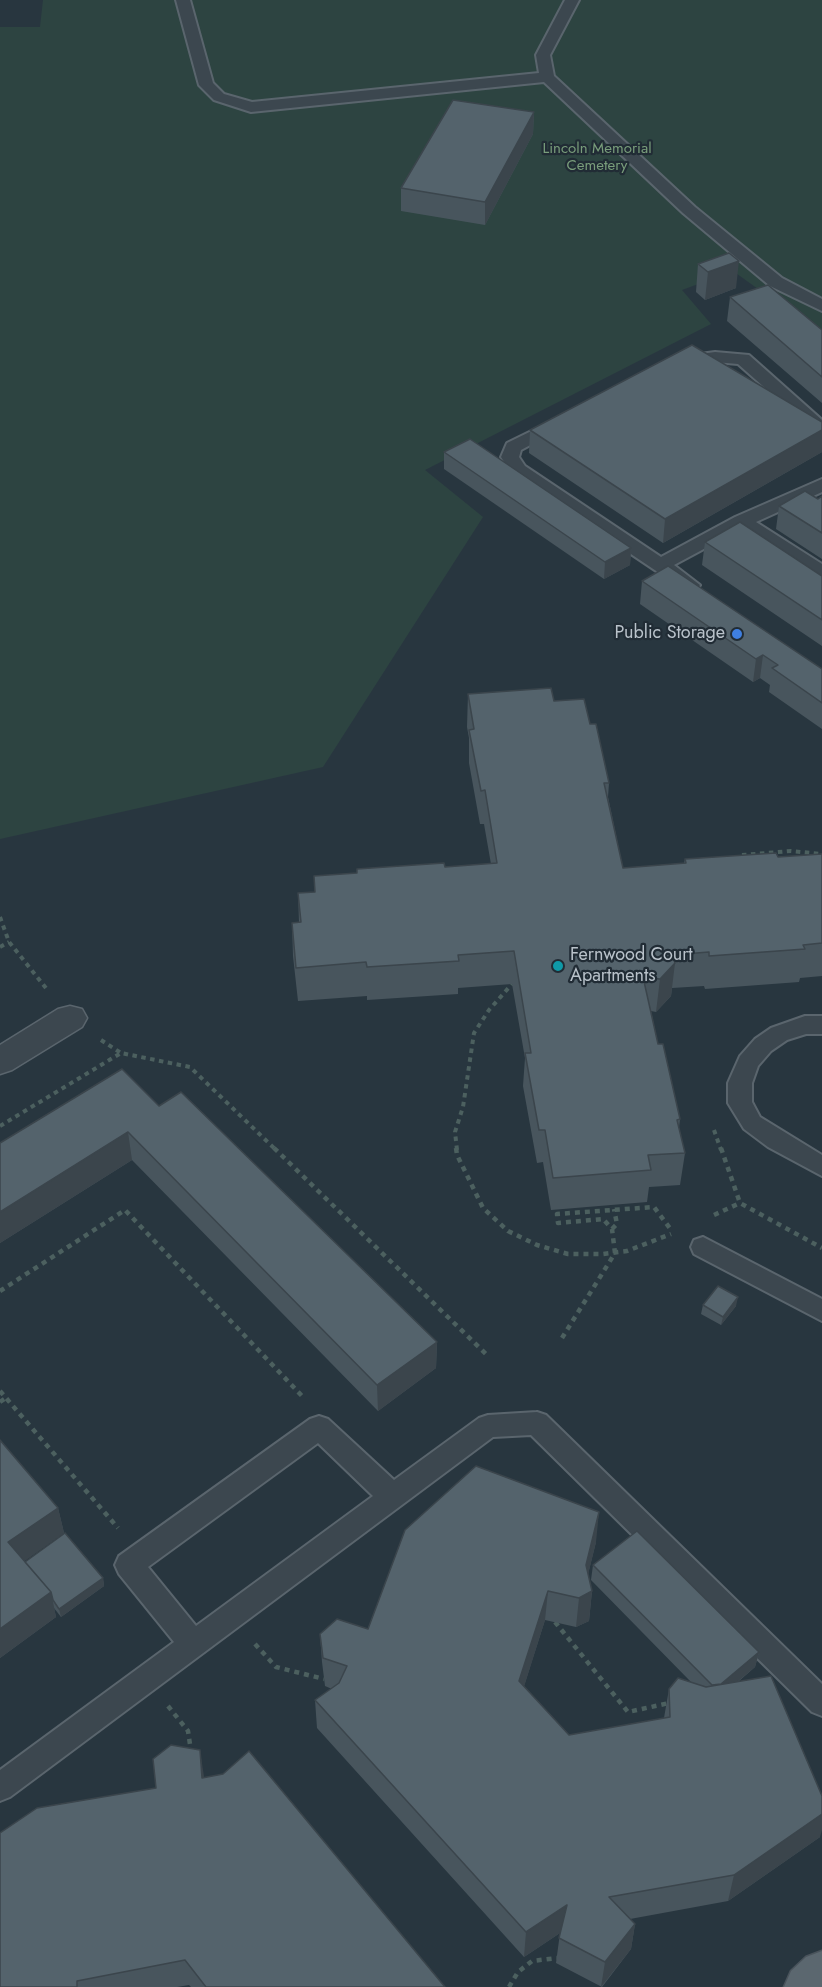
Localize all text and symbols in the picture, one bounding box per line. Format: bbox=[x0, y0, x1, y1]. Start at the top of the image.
park label: Lincoln Memorial Cemetery bbox=[542, 140, 652, 175]
place label: Public Storage bbox=[615, 623, 725, 645]
marker: Public Storage bbox=[730, 627, 744, 641]
place label: Fernwood Court Apartments bbox=[570, 945, 693, 988]
marker: Fernwood Court Apartments bbox=[551, 959, 565, 973]

